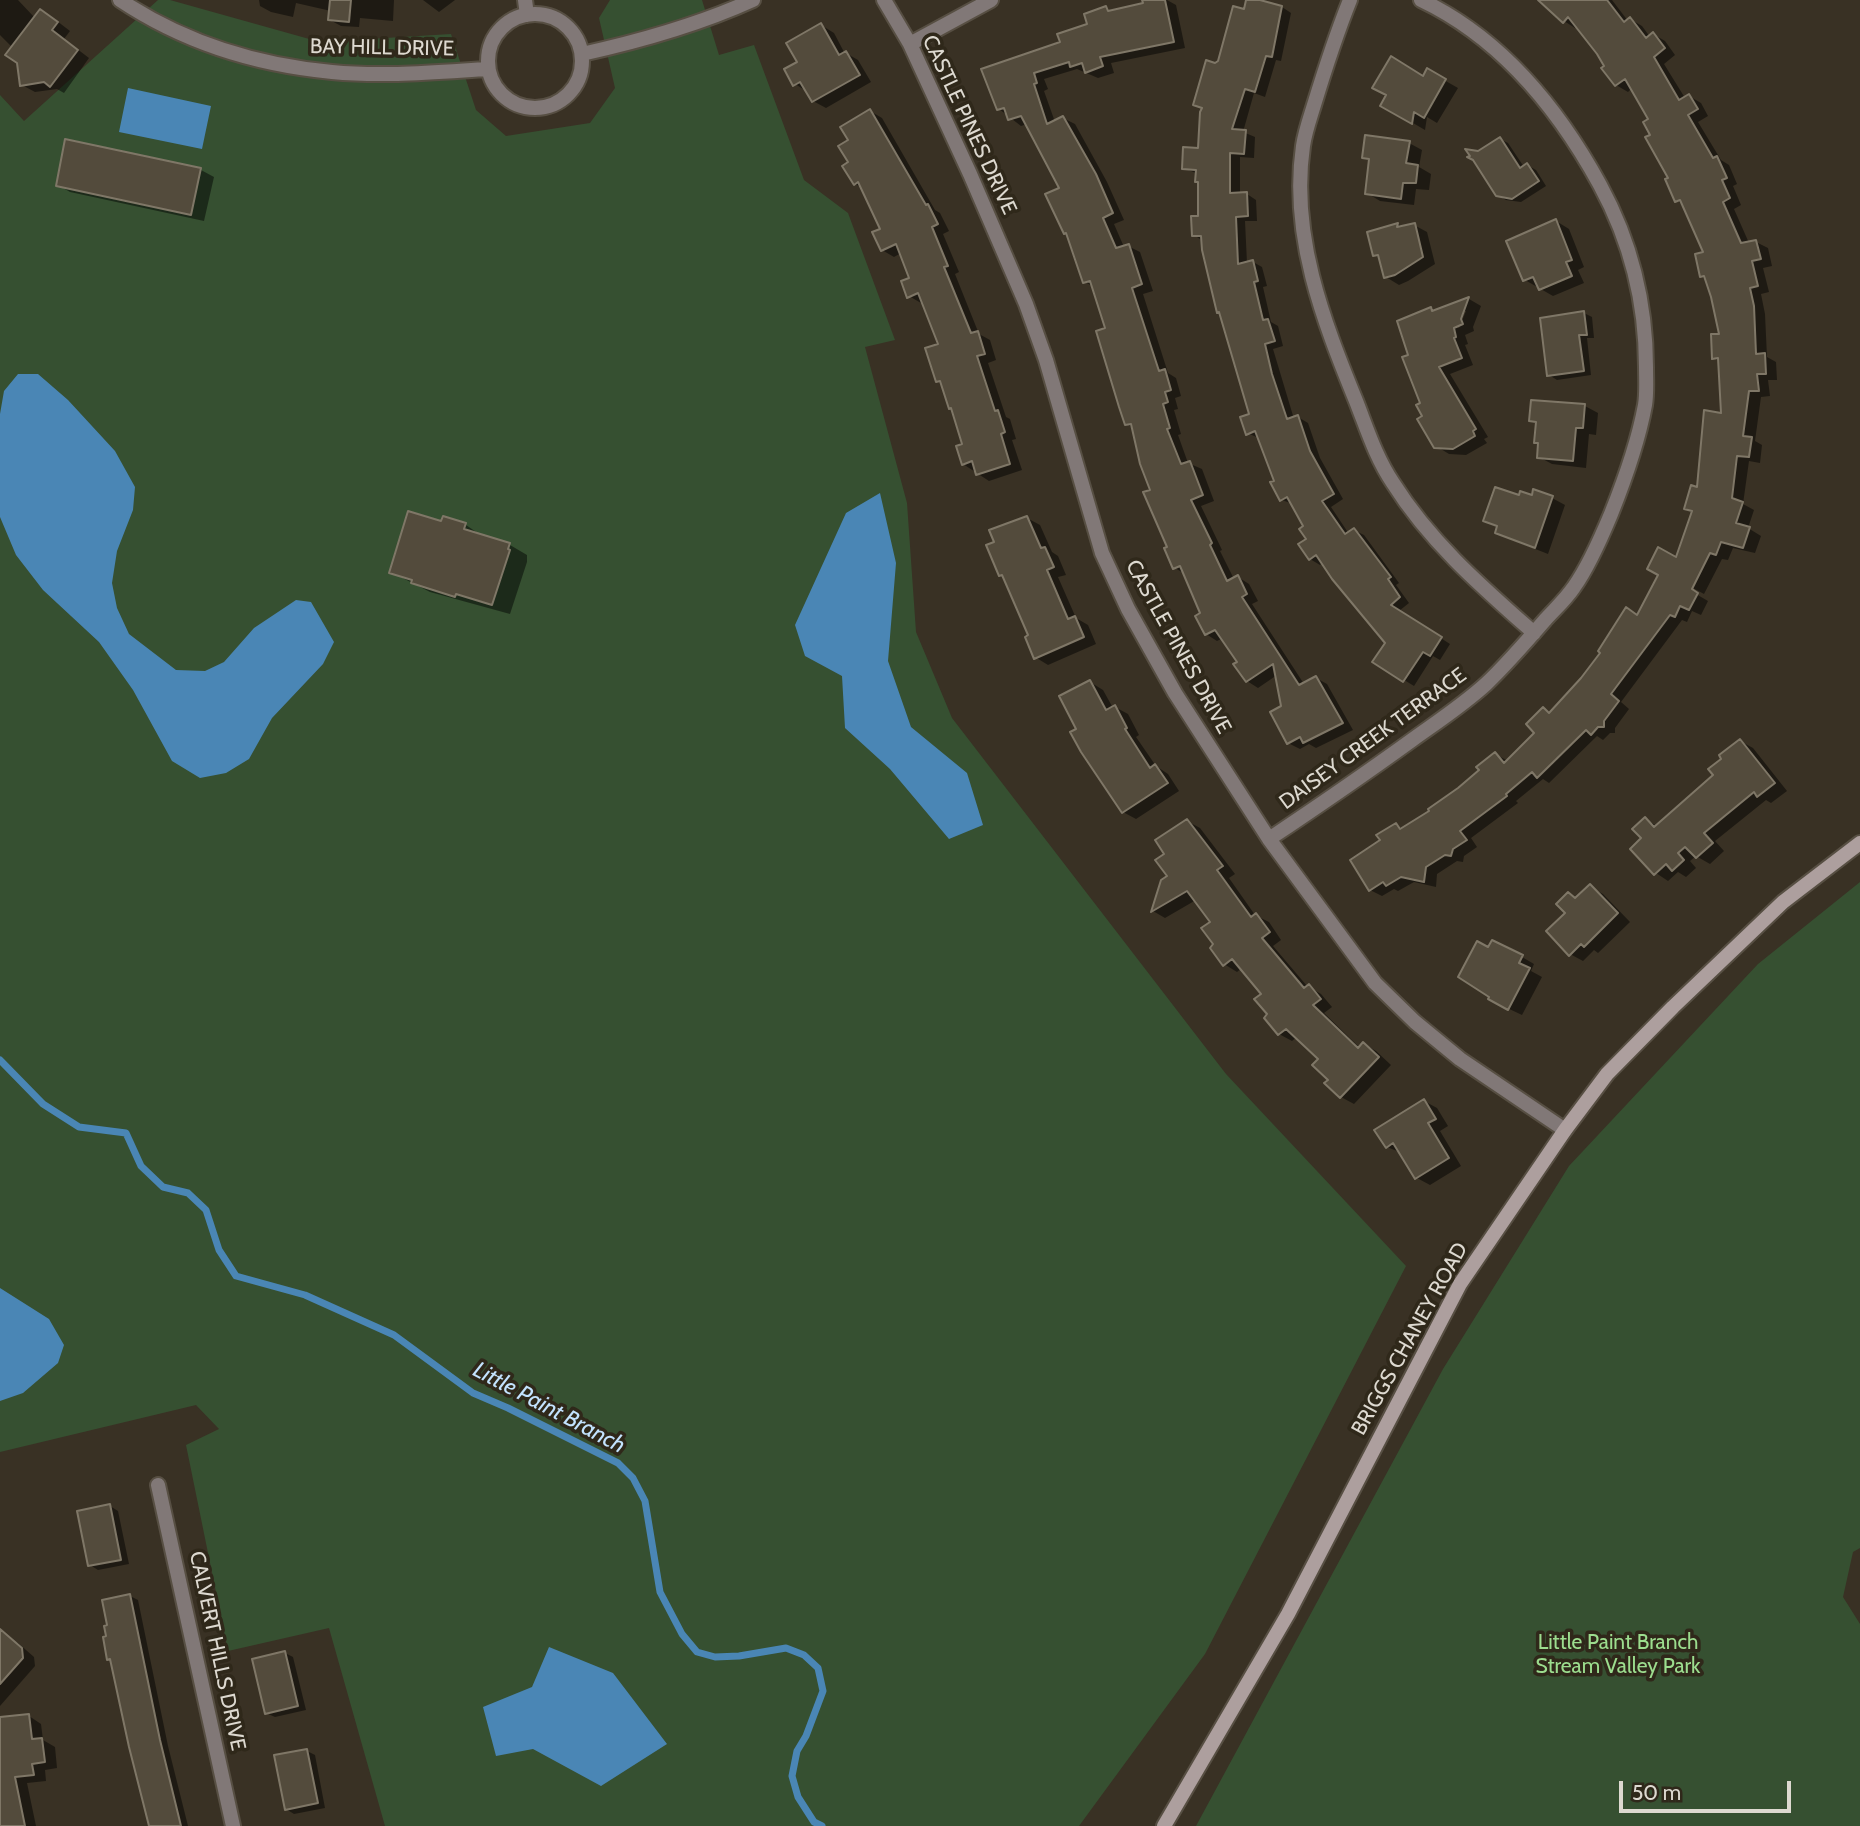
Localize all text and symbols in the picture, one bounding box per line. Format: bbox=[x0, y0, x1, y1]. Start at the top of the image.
street label: CASTLE PINES DRIVE bbox=[916, 31, 1022, 219]
street label: BAY HILL DRIVE bbox=[310, 34, 454, 62]
street label: CASTLE PINES DRIVE bbox=[1120, 556, 1236, 738]
street label: DAISEY CREEK TERRACE bbox=[1275, 663, 1471, 815]
street label: BRIGGS CHANEY ROAD bbox=[1347, 1238, 1473, 1440]
water label: Little Paint Branch bbox=[468, 1356, 630, 1460]
street label: CALVERT HILLS DRIVE bbox=[184, 1549, 250, 1753]
park label: Little Paint Branch Stream Valley Park bbox=[1535, 1630, 1701, 1680]
scale bar bbox=[1622, 1766, 1794, 1810]
text: 50 m bbox=[1632, 1780, 1681, 1805]

